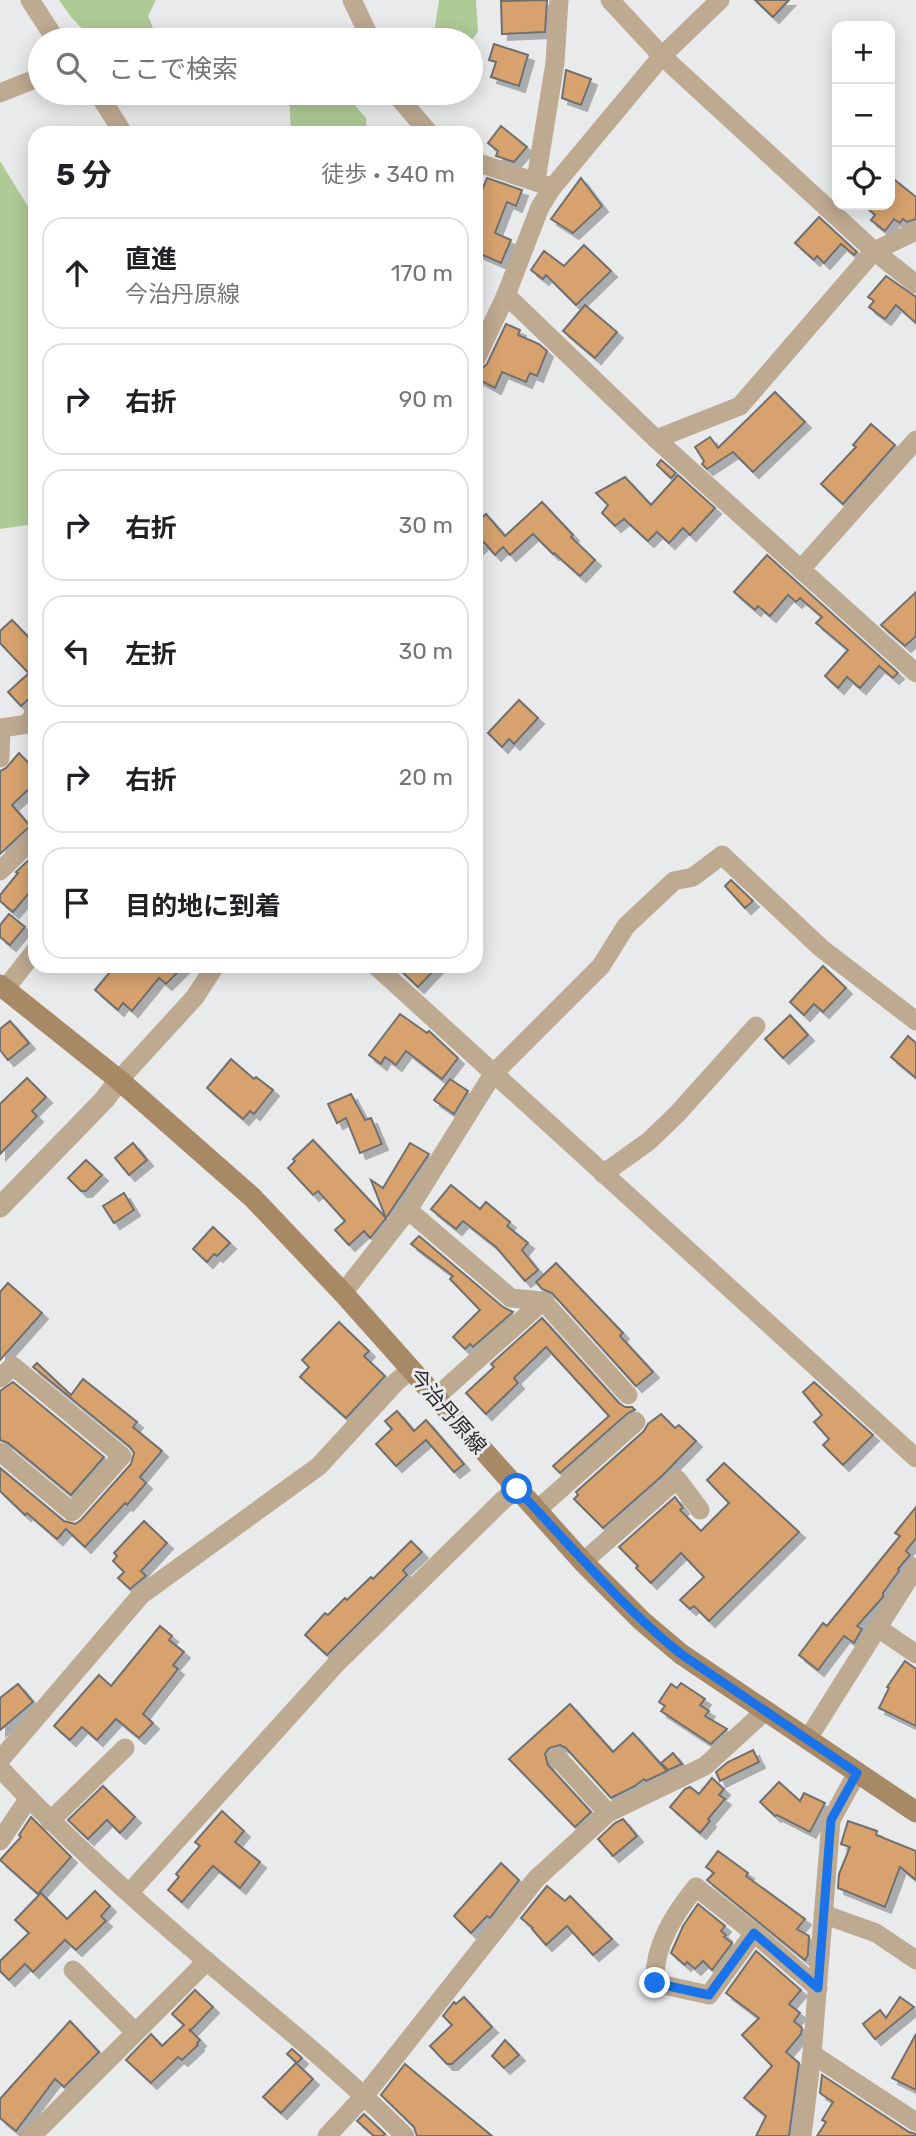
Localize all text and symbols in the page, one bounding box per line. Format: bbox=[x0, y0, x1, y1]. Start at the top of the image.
map controls bbox=[832, 21, 895, 210]
button: + bbox=[832, 21, 895, 84]
search box bbox=[28, 28, 483, 105]
icon: search bbox=[52, 48, 90, 86]
text: ここで検索 bbox=[108, 54, 238, 85]
button: − bbox=[832, 84, 895, 147]
button: locate bbox=[832, 147, 895, 210]
text: 5 分 bbox=[56, 157, 112, 193]
text: 徒歩 · 340 m bbox=[321, 160, 455, 188]
text: 直進 bbox=[125, 244, 177, 275]
icon: ahead bbox=[58, 254, 96, 292]
text: 170 m bbox=[391, 259, 453, 287]
text: 今治丹原線 bbox=[125, 280, 240, 308]
icon: right bbox=[58, 380, 96, 418]
text: 90 m bbox=[399, 385, 453, 413]
text: 右折 bbox=[125, 387, 177, 418]
icon: right bbox=[58, 506, 96, 544]
text: 30 m bbox=[398, 511, 453, 539]
text: 右折 bbox=[125, 513, 177, 544]
icon: left bbox=[58, 632, 96, 670]
text: 30 m bbox=[398, 637, 453, 665]
text: 左折 bbox=[125, 639, 177, 670]
icon: right bbox=[58, 758, 96, 796]
text: 20 m bbox=[399, 763, 453, 791]
text: 右折 bbox=[125, 765, 177, 796]
icon: arrive bbox=[58, 884, 96, 922]
text: 目的地に到着 bbox=[125, 891, 281, 922]
street label: 今治丹原線 bbox=[404, 1363, 492, 1459]
route start bbox=[501, 1473, 532, 1504]
route end bbox=[639, 1967, 670, 1998]

